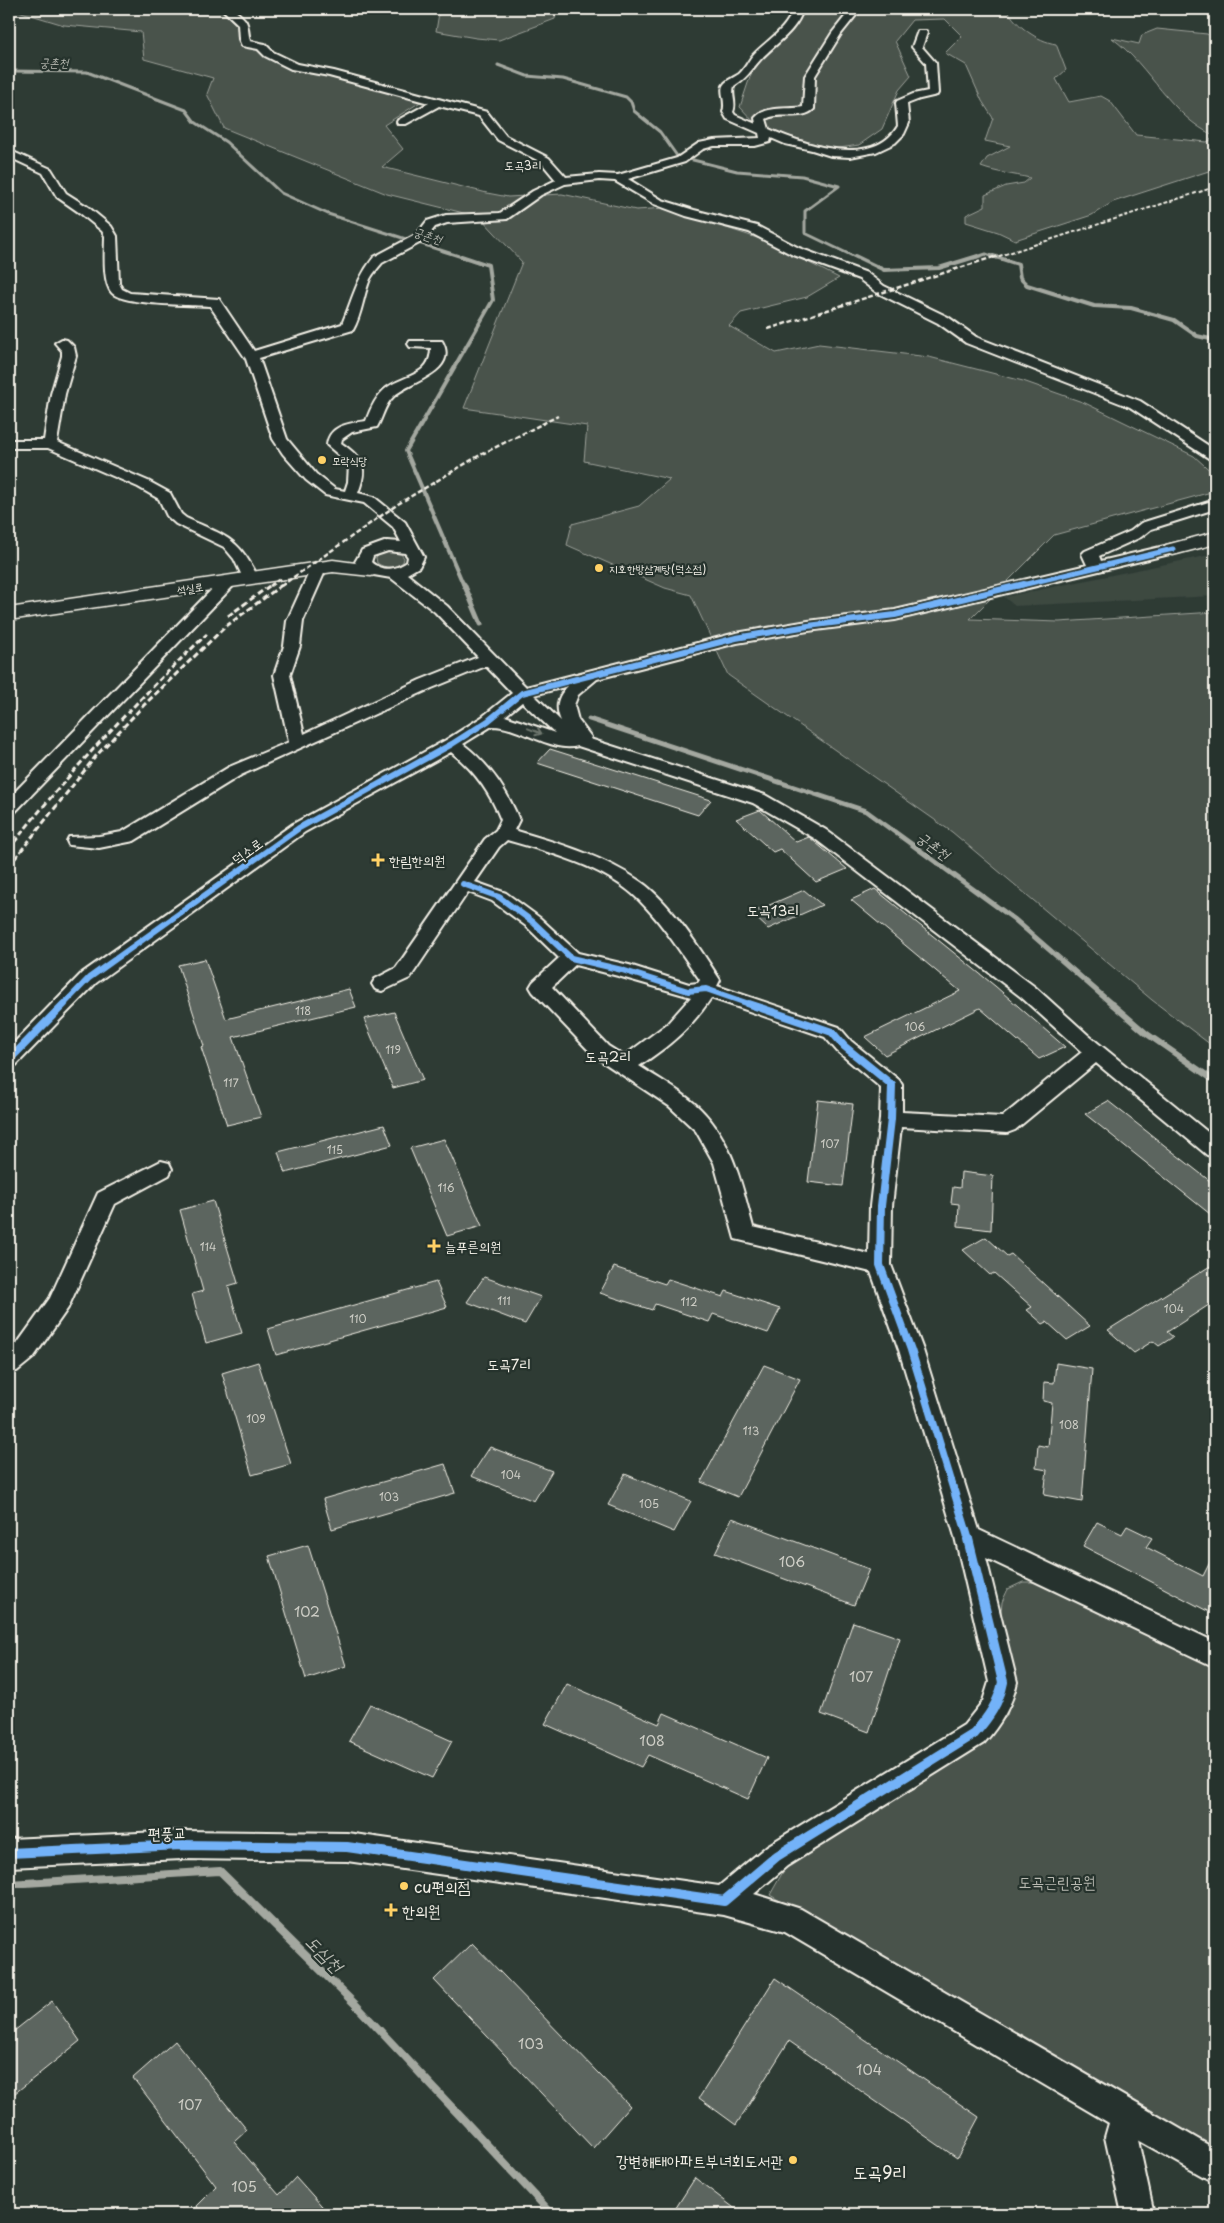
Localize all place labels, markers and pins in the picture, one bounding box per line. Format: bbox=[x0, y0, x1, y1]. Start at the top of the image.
place label: 모락식당 bbox=[332, 452, 368, 469]
marker: 모락식당 bbox=[316, 454, 328, 466]
place label: 지호한방삼계탕(덕소점) bbox=[609, 560, 706, 577]
marker: 지호한방삼계탕(덕소점) bbox=[593, 562, 605, 574]
place label: 한림한의원 bbox=[389, 850, 445, 871]
marker: 한림한의원 bbox=[371, 853, 385, 867]
place label: 늘푸른의원 bbox=[445, 1236, 501, 1257]
marker: 늘푸른의원 bbox=[427, 1239, 441, 1253]
place label: cu편의점 bbox=[414, 1874, 470, 1898]
marker: cu편의점 bbox=[398, 1880, 410, 1892]
place label: 한의원 bbox=[402, 1898, 441, 1922]
marker: 한의원 bbox=[384, 1903, 398, 1917]
place label: 강변해태아파트부녀회도서관 bbox=[616, 2148, 783, 2172]
marker: 강변해태아파트부녀회도서관 bbox=[787, 2154, 799, 2166]

